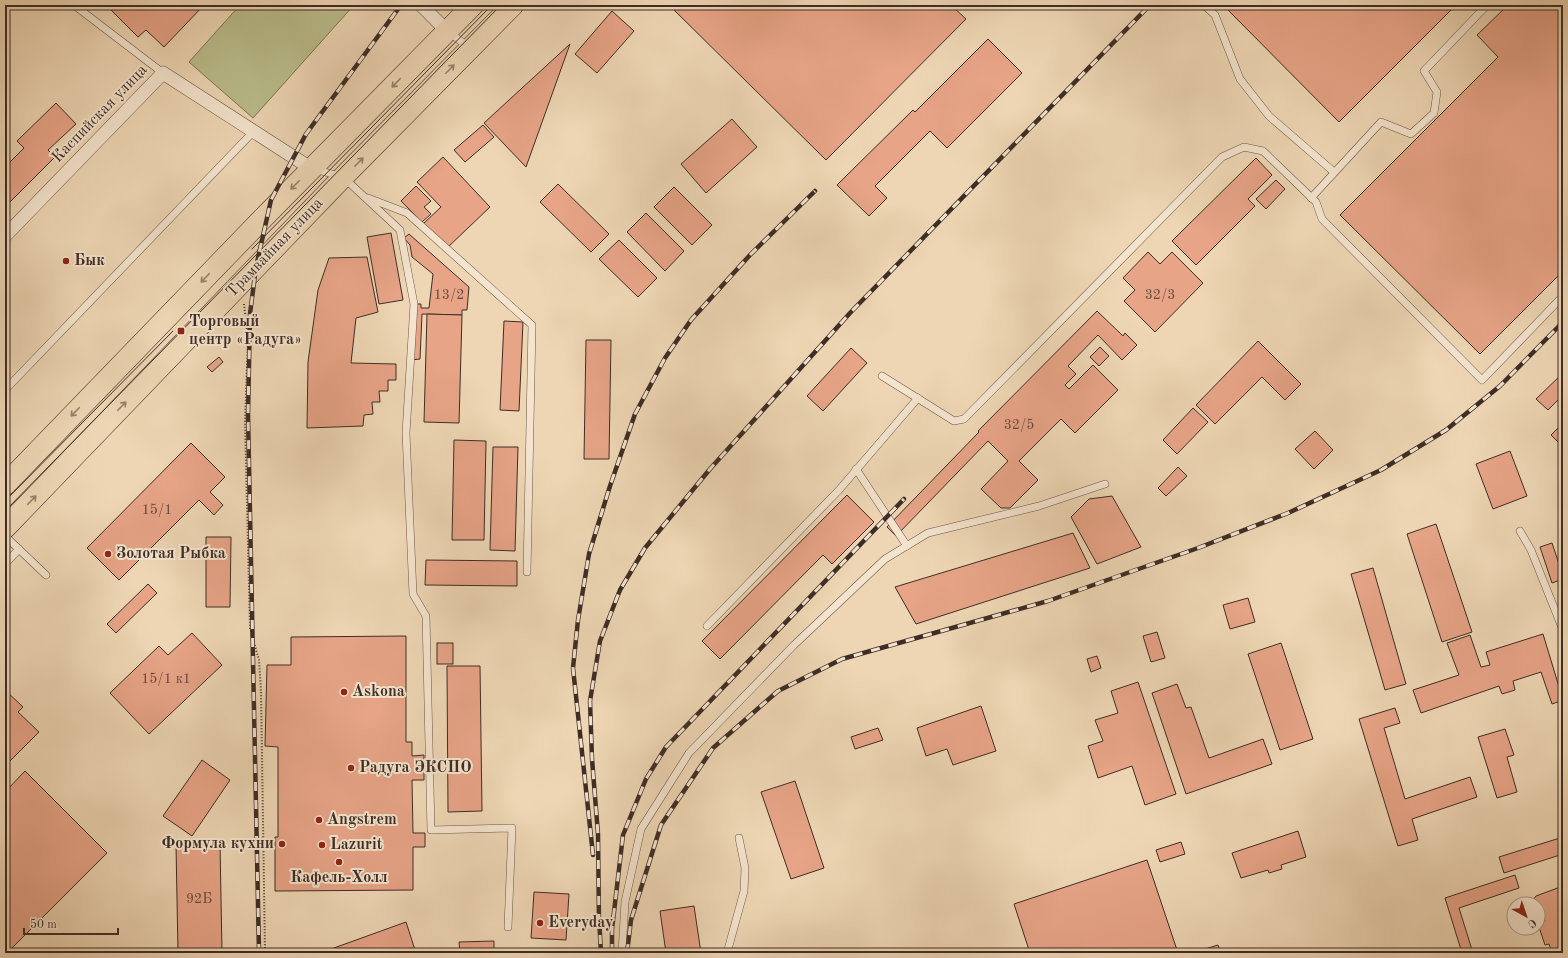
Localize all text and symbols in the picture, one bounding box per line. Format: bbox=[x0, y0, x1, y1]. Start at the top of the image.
street label: Каспийская улица bbox=[49, 62, 151, 166]
one-way arrow bbox=[445, 64, 455, 74]
one-way arrow bbox=[392, 78, 401, 88]
one-way arrow bbox=[354, 157, 364, 167]
one-way arrow bbox=[290, 180, 300, 190]
street label: Трамвайная улица bbox=[224, 195, 326, 301]
place label: Бык bbox=[74, 253, 105, 269]
marker: Бык bbox=[61, 256, 71, 266]
one-way arrow bbox=[200, 273, 210, 283]
house number: 13/2 bbox=[434, 288, 464, 302]
house number: 32/3 bbox=[1145, 288, 1175, 302]
place label: Торговый центр «Радуга» bbox=[189, 314, 302, 348]
marker: Торговый центр «Радуга» bbox=[176, 326, 186, 336]
one-way arrow bbox=[118, 401, 127, 411]
one-way arrow bbox=[70, 407, 80, 417]
house number: 32/5 bbox=[1004, 418, 1034, 432]
one-way arrow bbox=[27, 495, 37, 505]
house number: 15/1 bbox=[142, 503, 172, 517]
place label: Золотая Рыбка bbox=[116, 546, 226, 562]
marker: Золотая Рыбка bbox=[103, 549, 113, 559]
house number: 15/1 к1 bbox=[141, 672, 191, 686]
place label: Askona bbox=[352, 684, 405, 700]
marker: Askona bbox=[339, 687, 349, 697]
place label: Радуга ЭКСПО bbox=[359, 760, 472, 776]
marker: Радуга ЭКСПО bbox=[346, 763, 356, 773]
place label: Angstrem bbox=[327, 812, 397, 828]
marker: Angstrem bbox=[314, 815, 324, 825]
place label: Формула кухни bbox=[162, 836, 274, 852]
place label: Lazurit bbox=[330, 837, 383, 853]
marker: Формула кухни bbox=[277, 839, 287, 849]
marker: Lazurit bbox=[317, 840, 327, 850]
marker: Кафель-Холл bbox=[334, 857, 344, 867]
place label: Кафель-Холл bbox=[290, 870, 388, 886]
house number: 92Б bbox=[186, 892, 212, 906]
north arrow bbox=[1506, 896, 1546, 936]
scale bar bbox=[24, 910, 118, 936]
place label: Everyday bbox=[548, 915, 613, 931]
text: С bbox=[1525, 916, 1538, 929]
text: 50 m bbox=[30, 918, 57, 931]
marker: Everyday bbox=[535, 918, 545, 928]

